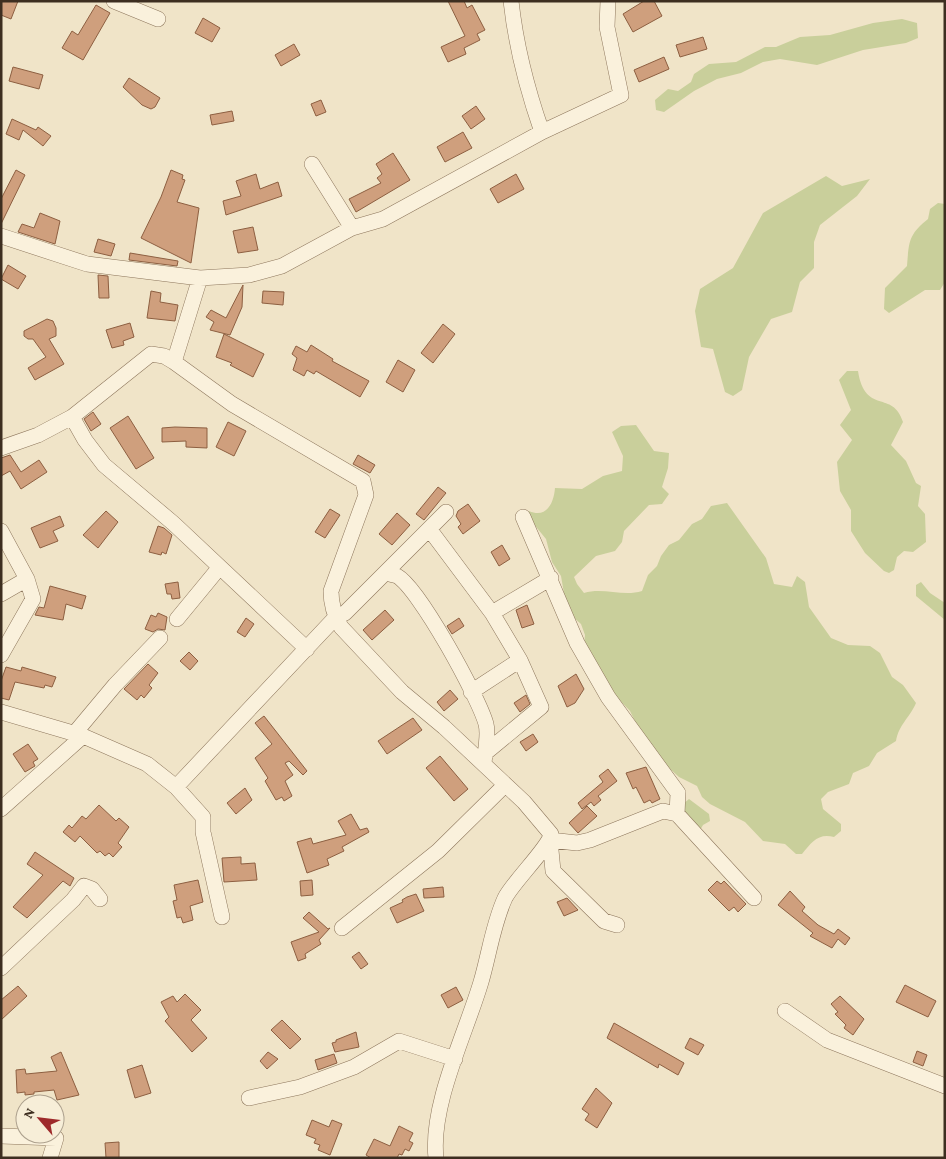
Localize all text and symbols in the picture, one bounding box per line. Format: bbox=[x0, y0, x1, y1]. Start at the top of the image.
north arrow bbox=[15, 1094, 65, 1144]
text: N bbox=[19, 1105, 38, 1121]

